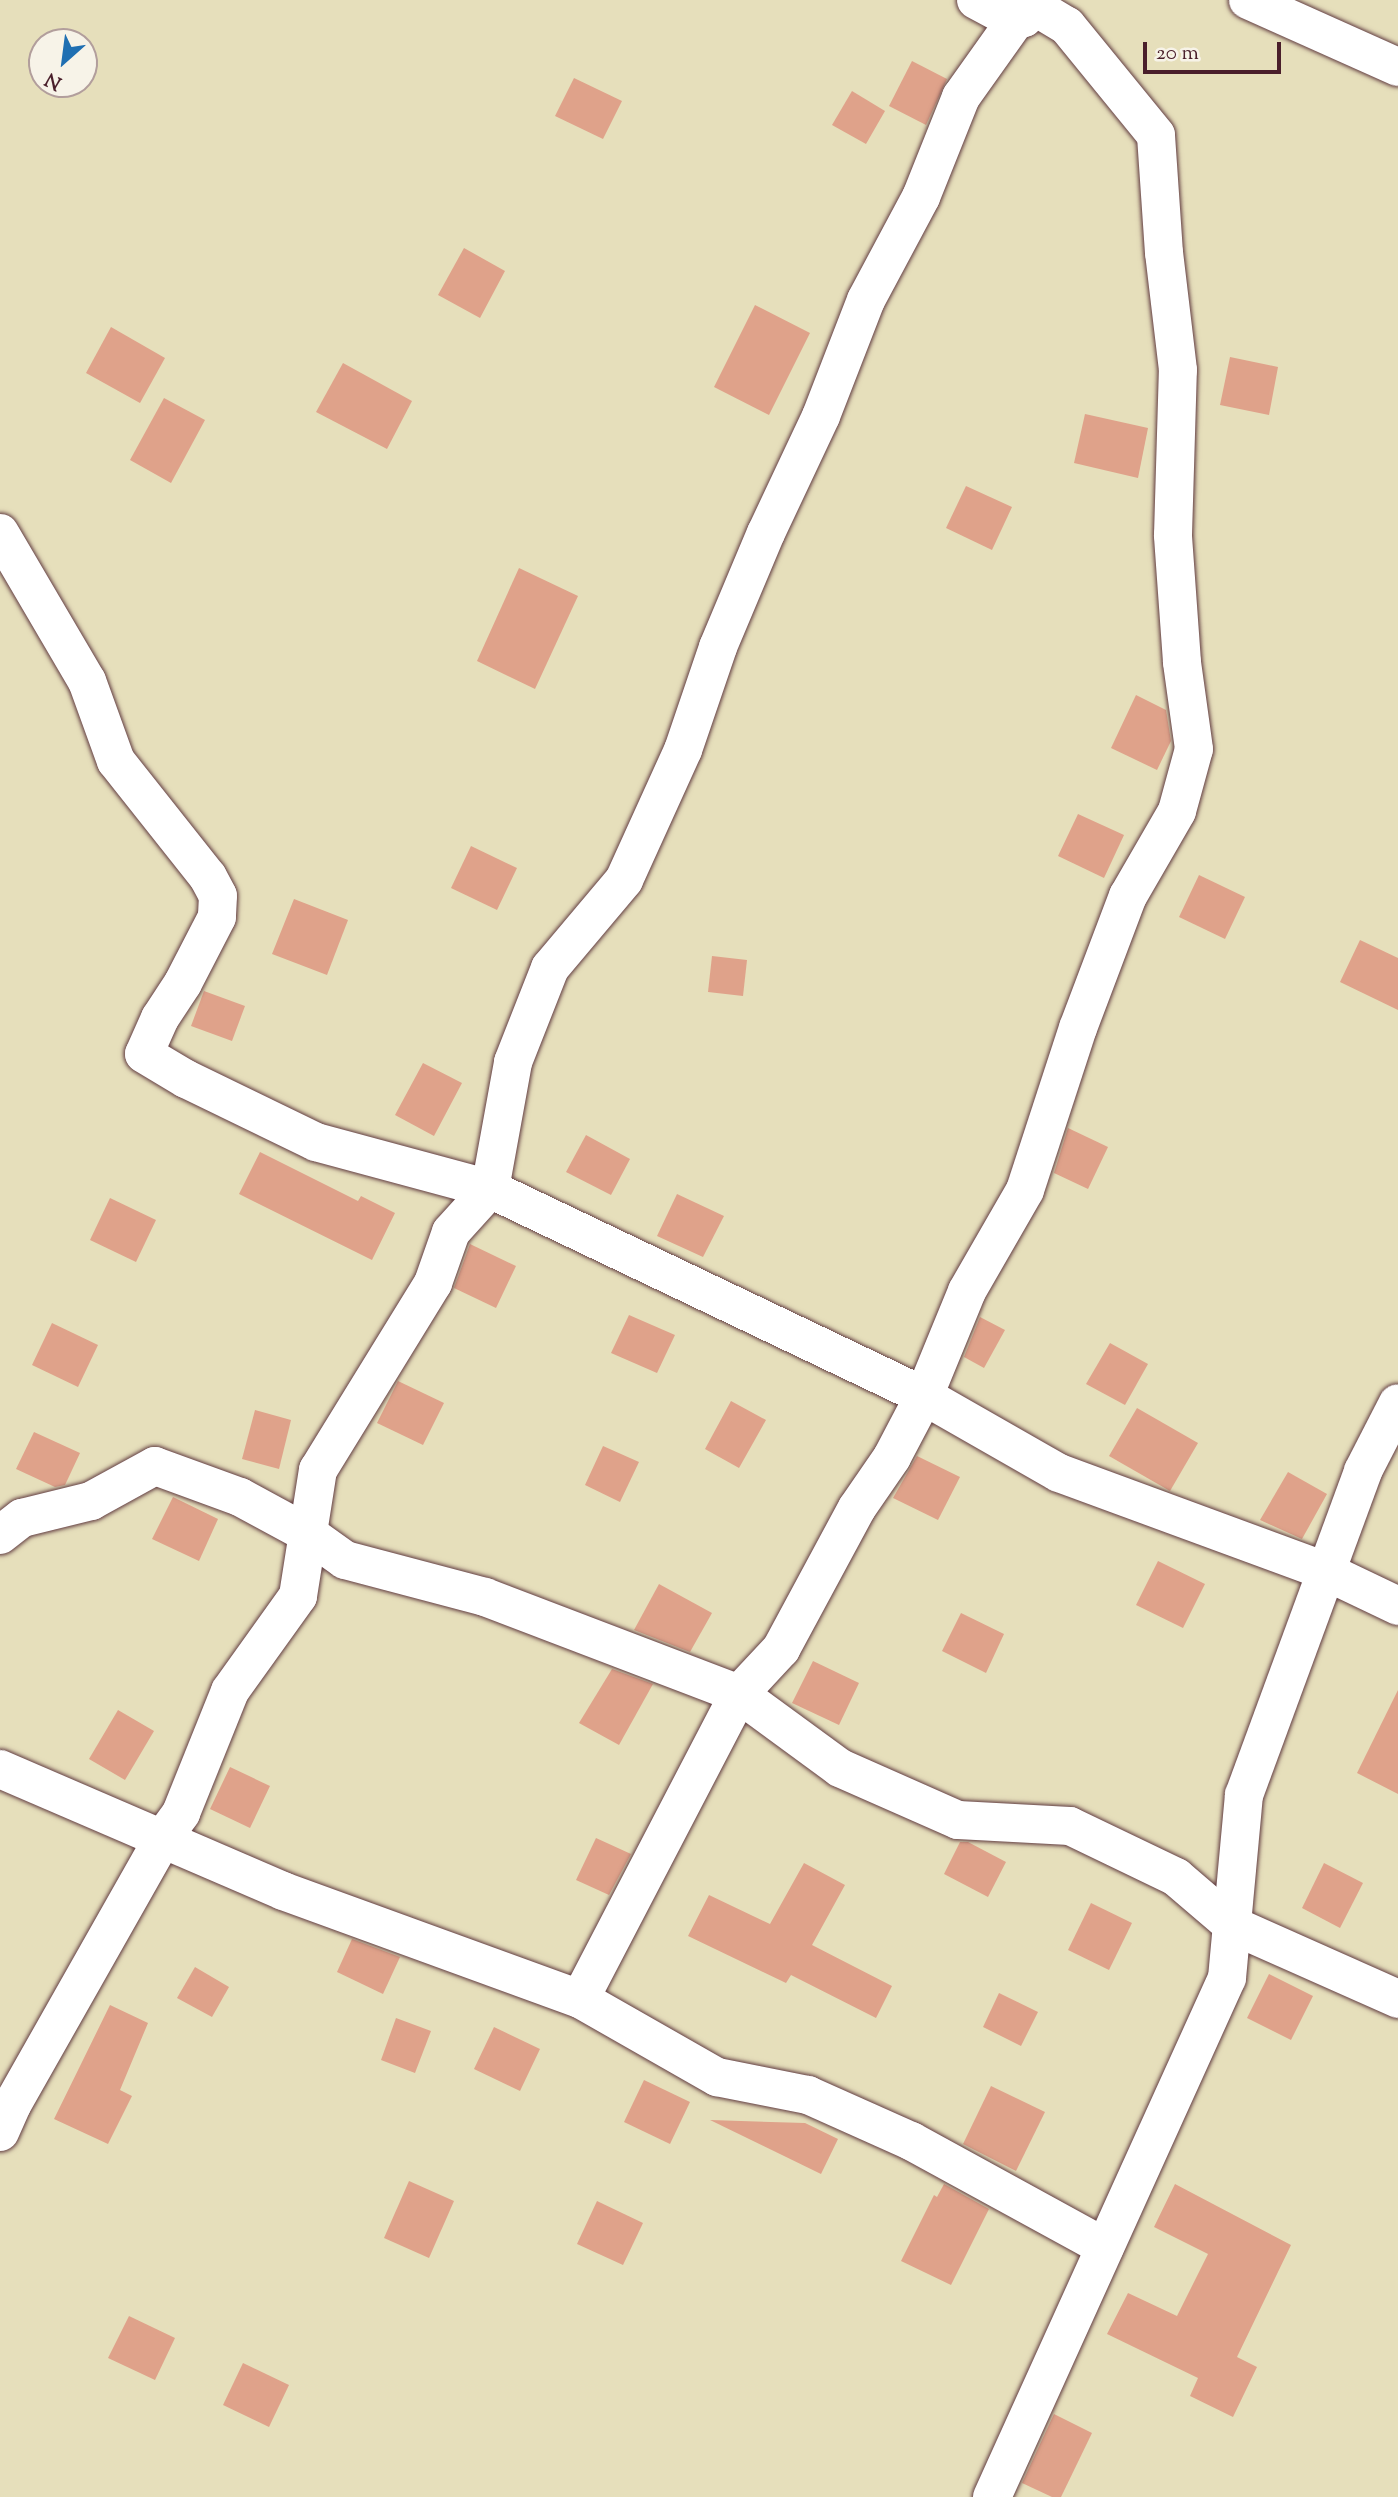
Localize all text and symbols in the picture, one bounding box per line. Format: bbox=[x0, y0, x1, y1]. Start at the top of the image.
north arrow bbox=[28, 28, 98, 98]
scale bar bbox=[1146, 28, 1284, 72]
text: 20 m bbox=[1156, 39, 1199, 69]
text: N bbox=[41, 65, 67, 96]

